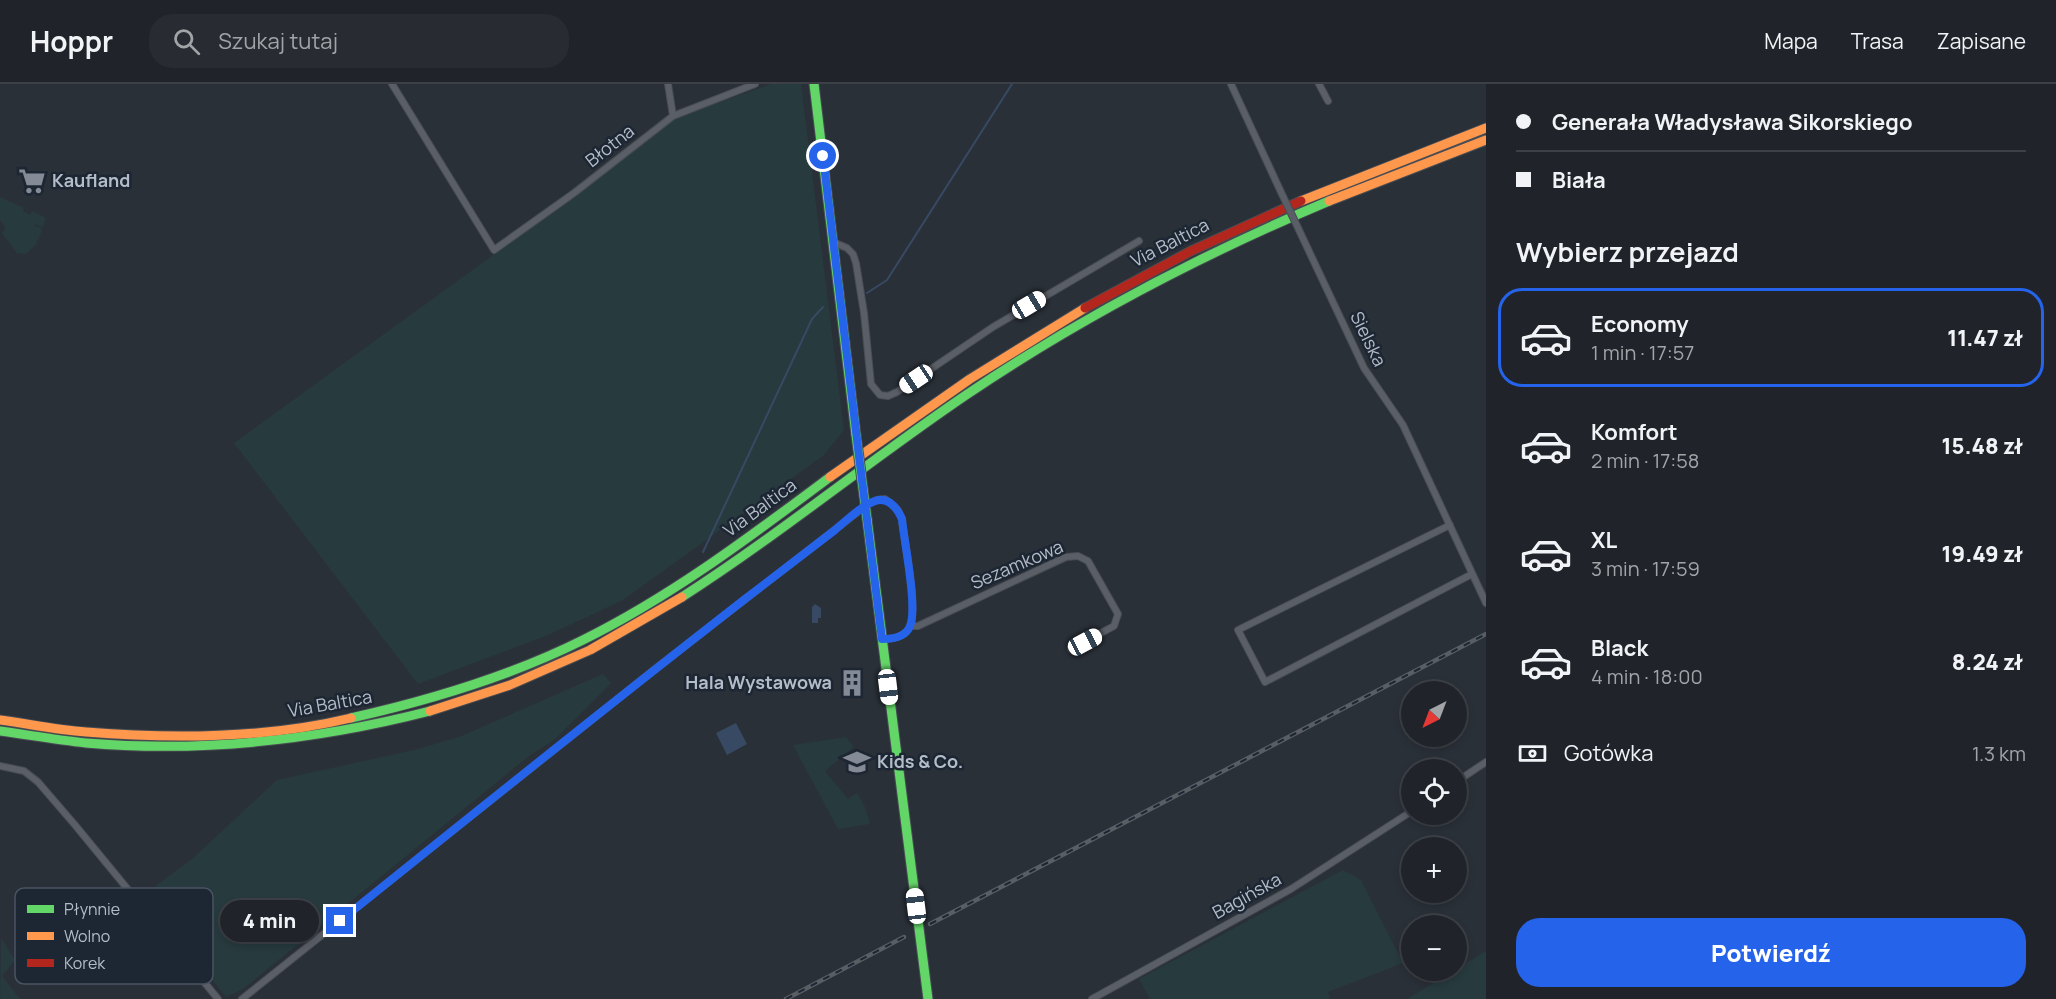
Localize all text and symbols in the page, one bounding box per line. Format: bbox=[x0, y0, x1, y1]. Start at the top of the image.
search box bbox=[149, 14, 569, 68]
text: Hoppr bbox=[30, 22, 113, 60]
icon: search bbox=[170, 25, 203, 58]
text: Szukaj tutaj bbox=[218, 26, 338, 56]
text: Mapa bbox=[1764, 27, 1818, 55]
text: Trasa bbox=[1851, 27, 1904, 55]
text: Zapisane bbox=[1937, 27, 2026, 55]
text: Generała Władysława Sikorskiego bbox=[1552, 107, 1912, 137]
street label: Błotna bbox=[580, 119, 639, 172]
route start bbox=[809, 142, 836, 169]
text: Biała bbox=[1552, 165, 1606, 195]
supermarket icon: Kaufland bbox=[17, 166, 47, 196]
place label: Kaufland bbox=[52, 168, 130, 192]
street label: Via Baltica bbox=[1126, 212, 1213, 272]
text: Wybierz przejazd bbox=[1516, 233, 1739, 270]
car bbox=[1009, 288, 1049, 322]
street label: Sielska bbox=[1345, 307, 1392, 370]
text: Economy bbox=[1591, 309, 1689, 339]
icon: car bbox=[1519, 311, 1573, 365]
text: 11.47 zł bbox=[1947, 323, 2023, 353]
text: 1 min · 17:57 bbox=[1591, 339, 1694, 366]
car bbox=[896, 361, 936, 397]
text: Komfort bbox=[1591, 417, 1678, 447]
icon: car bbox=[1519, 419, 1573, 473]
text: 15.48 zł bbox=[1942, 431, 2023, 461]
text: 2 min · 17:58 bbox=[1591, 447, 1699, 474]
street label: Via Baltica bbox=[718, 473, 801, 542]
text: XL bbox=[1591, 525, 1617, 555]
icon: car bbox=[1519, 527, 1573, 581]
street label: Sezamkowa bbox=[967, 534, 1066, 594]
text: 19.49 zł bbox=[1942, 539, 2023, 569]
text: 3 min · 17:59 bbox=[1591, 555, 1700, 582]
car bbox=[1065, 626, 1105, 658]
text: Black bbox=[1591, 633, 1648, 663]
icon: car bbox=[1519, 635, 1573, 689]
text: 8.24 zł bbox=[1952, 647, 2023, 677]
text: 4 min · 18:00 bbox=[1591, 663, 1703, 690]
building icon: Hala Wystawowa bbox=[837, 668, 867, 698]
car bbox=[877, 668, 899, 706]
place label: Hala Wystawowa bbox=[685, 670, 832, 694]
north arrow bbox=[1401, 681, 1467, 747]
map controls bbox=[1401, 681, 1467, 981]
street label: Via Baltica bbox=[286, 684, 374, 722]
icon: cash bbox=[1516, 737, 1549, 770]
text: Gotówka bbox=[1564, 738, 1653, 768]
text: 1.3 km bbox=[1972, 740, 2026, 767]
school or university icon: Kids & Co. bbox=[842, 747, 872, 777]
place label: Kids & Co. bbox=[877, 749, 963, 773]
button: locate bbox=[1401, 759, 1467, 825]
button: + bbox=[1401, 837, 1467, 903]
street label: Bagińska bbox=[1208, 866, 1285, 924]
car bbox=[905, 887, 927, 925]
legend bbox=[15, 888, 213, 984]
text: Płynnie bbox=[64, 898, 120, 920]
callout: 4 min bbox=[220, 900, 319, 942]
text: 4 min bbox=[243, 907, 296, 934]
route end bbox=[326, 907, 353, 934]
button: − bbox=[1401, 915, 1467, 981]
button: Potwierdź bbox=[1516, 918, 2026, 987]
text: Wolno bbox=[64, 925, 110, 947]
text: Korek bbox=[64, 952, 106, 974]

